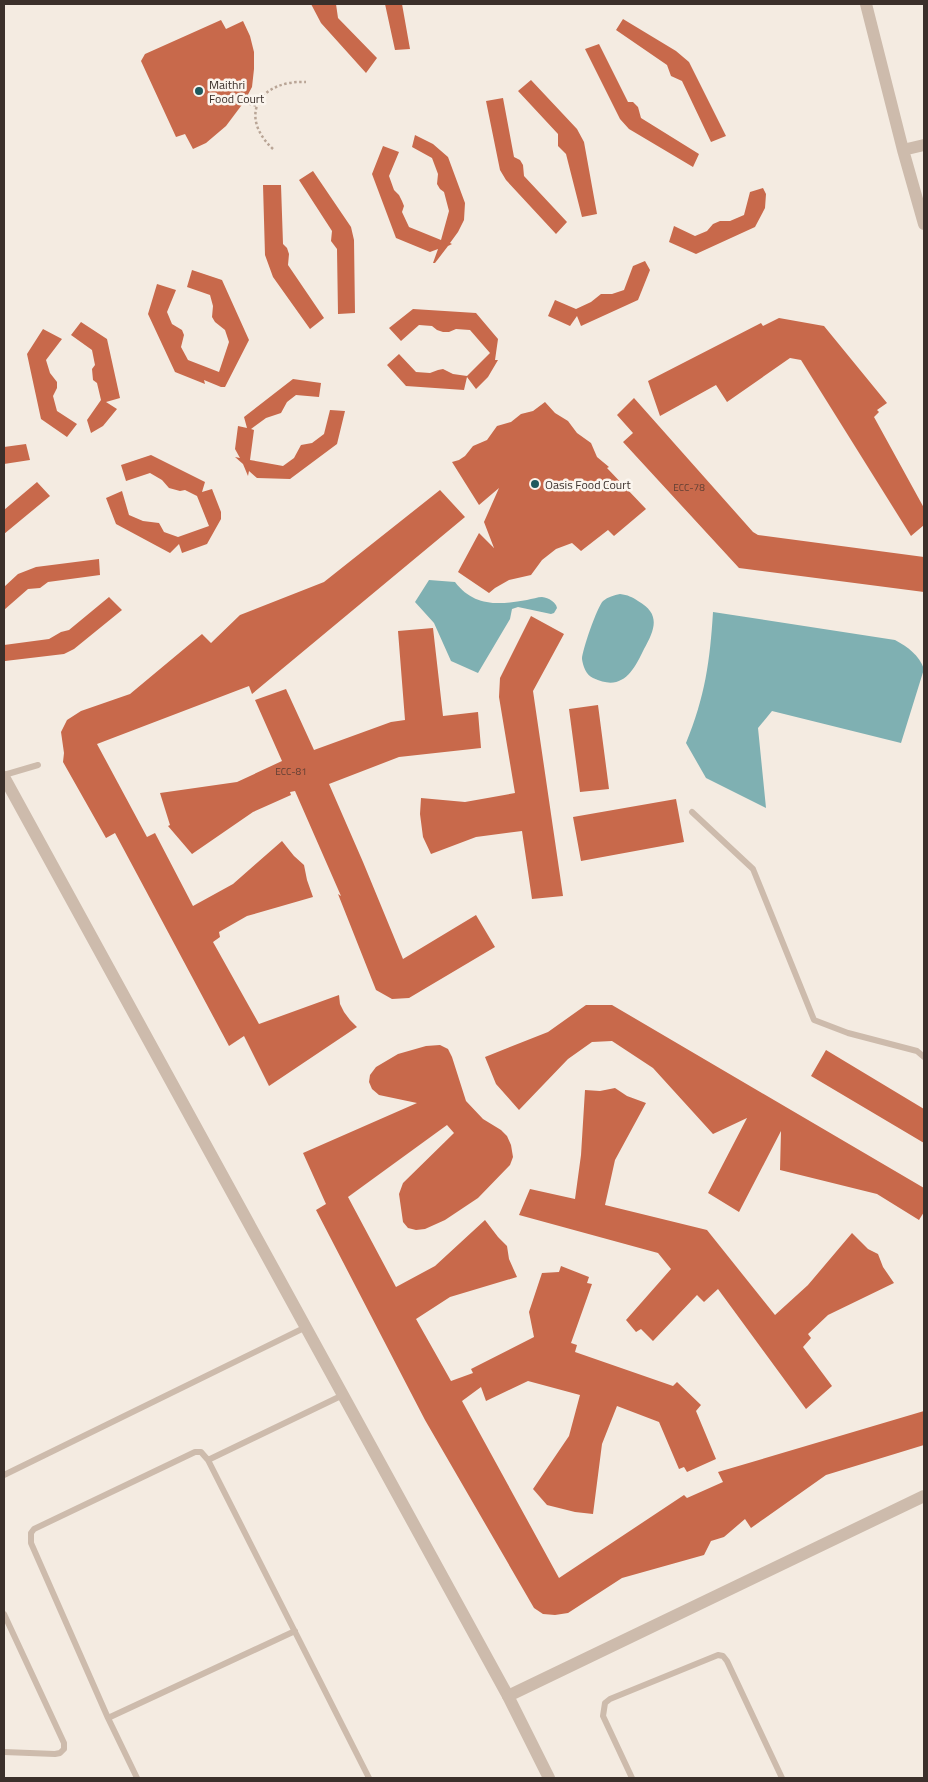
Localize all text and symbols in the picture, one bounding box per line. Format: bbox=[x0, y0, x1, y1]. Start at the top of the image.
place label: Maithri Food Court bbox=[209, 75, 265, 108]
marker: Maithri Food Court bbox=[193, 85, 205, 97]
place label: Oasis Food Court bbox=[545, 475, 631, 494]
marker: Oasis Food Court bbox=[529, 478, 541, 490]
house number: ECC-78 bbox=[673, 480, 705, 495]
house number: ECC-81 bbox=[275, 764, 307, 779]

